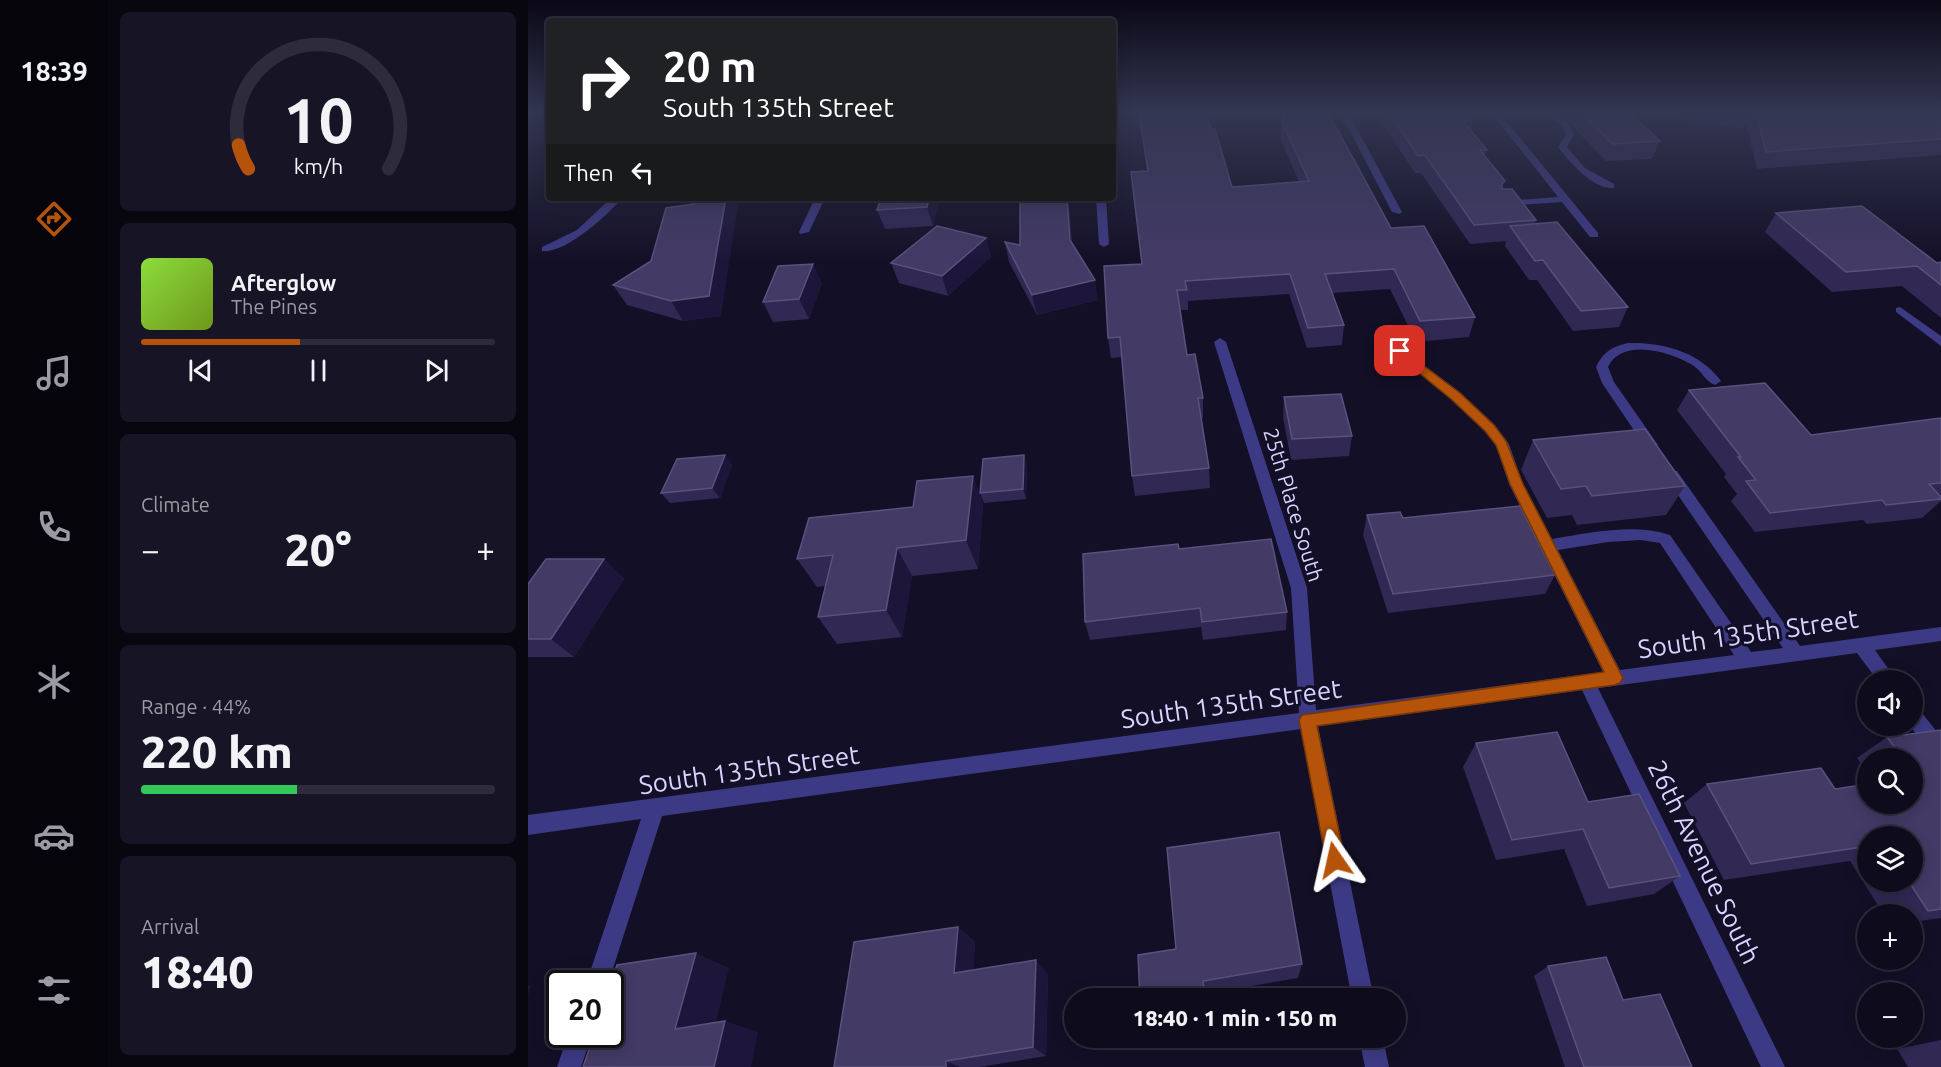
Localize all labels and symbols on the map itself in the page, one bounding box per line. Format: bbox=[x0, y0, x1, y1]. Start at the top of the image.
pin bbox=[1374, 325, 1425, 376]
street label: 25th Place South bbox=[1259, 425, 1329, 584]
street label: South 135th Street bbox=[1636, 604, 1860, 663]
street label: South 135th Street bbox=[1119, 674, 1343, 733]
street label: South 135th Street bbox=[637, 740, 861, 799]
street label: 26th Avenue South bbox=[1643, 755, 1766, 968]
position arrow bbox=[1303, 828, 1367, 892]
speed limit sign: 20 bbox=[546, 970, 624, 1048]

